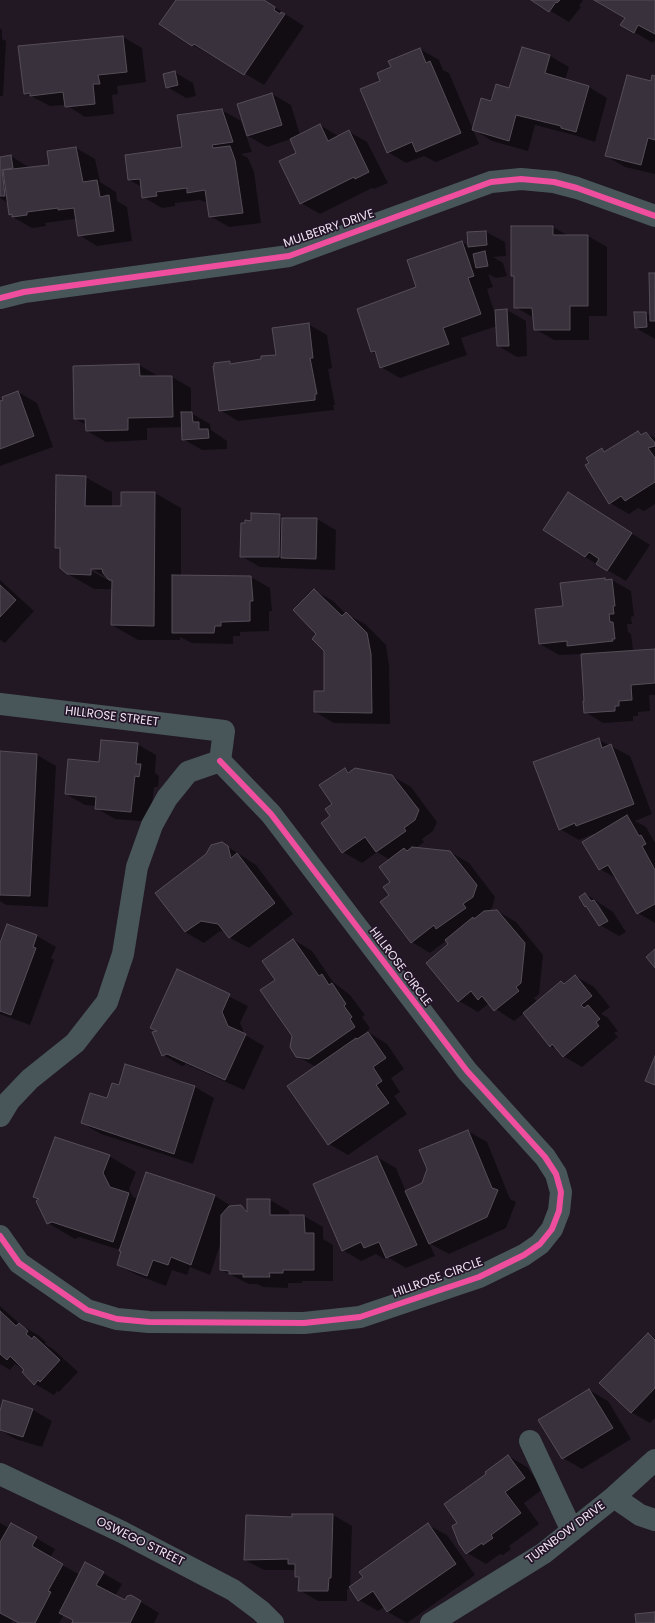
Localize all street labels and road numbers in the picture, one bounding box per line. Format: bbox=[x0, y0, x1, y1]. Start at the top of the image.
street label: MULBERRY DRIVE bbox=[282, 207, 376, 251]
street label: HILLROSE STREET bbox=[64, 704, 160, 730]
street label: HILLROSE CIRCLE bbox=[366, 925, 434, 1009]
street label: HILLROSE CIRCLE bbox=[391, 1255, 485, 1301]
street label: TURNBOW DRIVE bbox=[524, 1499, 608, 1567]
street label: OSWEGO STREET bbox=[94, 1514, 186, 1570]

